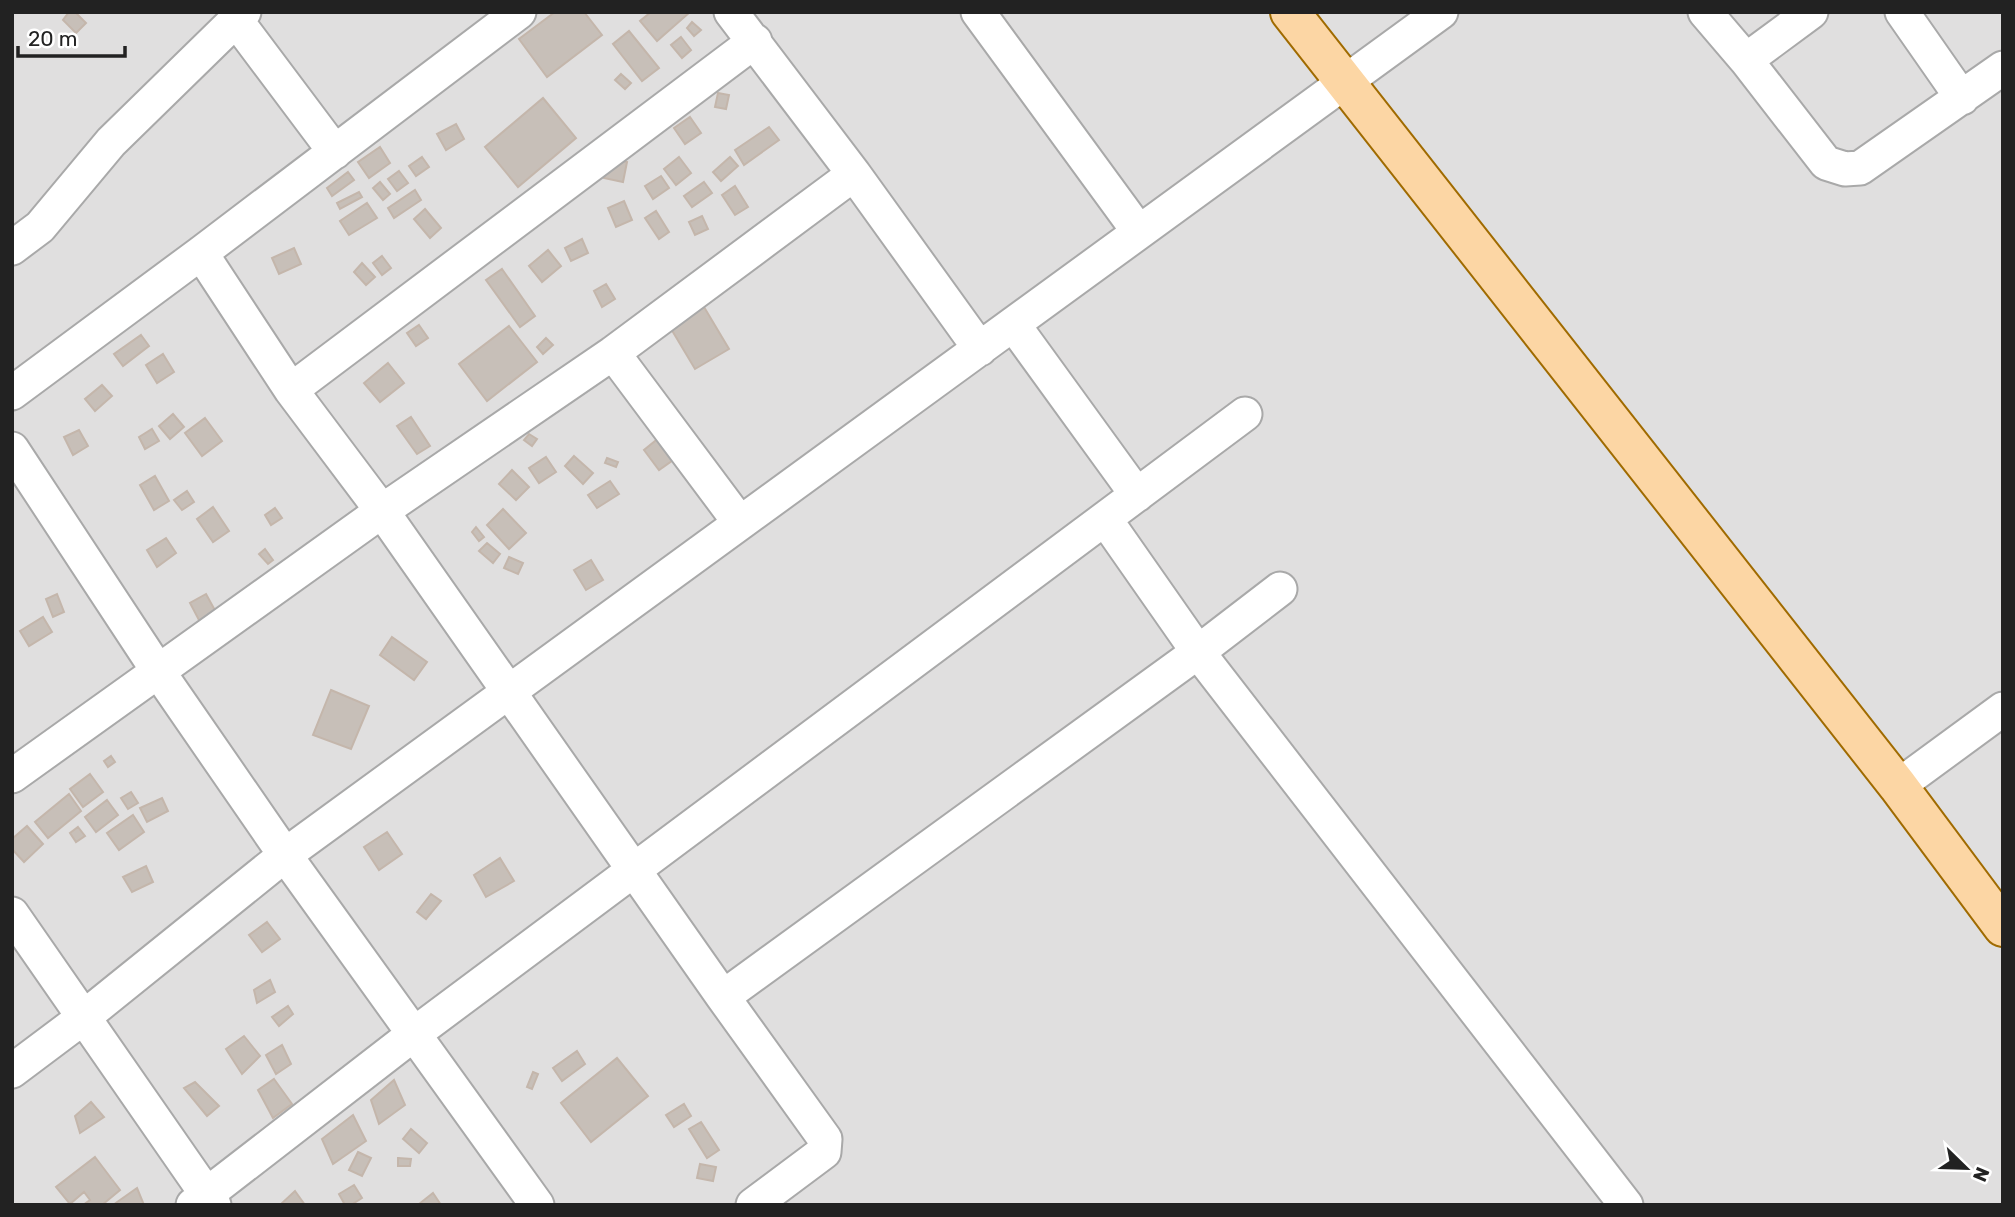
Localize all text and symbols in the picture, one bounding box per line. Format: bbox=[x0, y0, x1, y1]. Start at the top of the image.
scale bar bbox=[18, 14, 124, 58]
text: 20 m bbox=[28, 26, 77, 51]
north arrow bbox=[1931, 1133, 2001, 1203]
text: N bbox=[1968, 1164, 1994, 1185]

